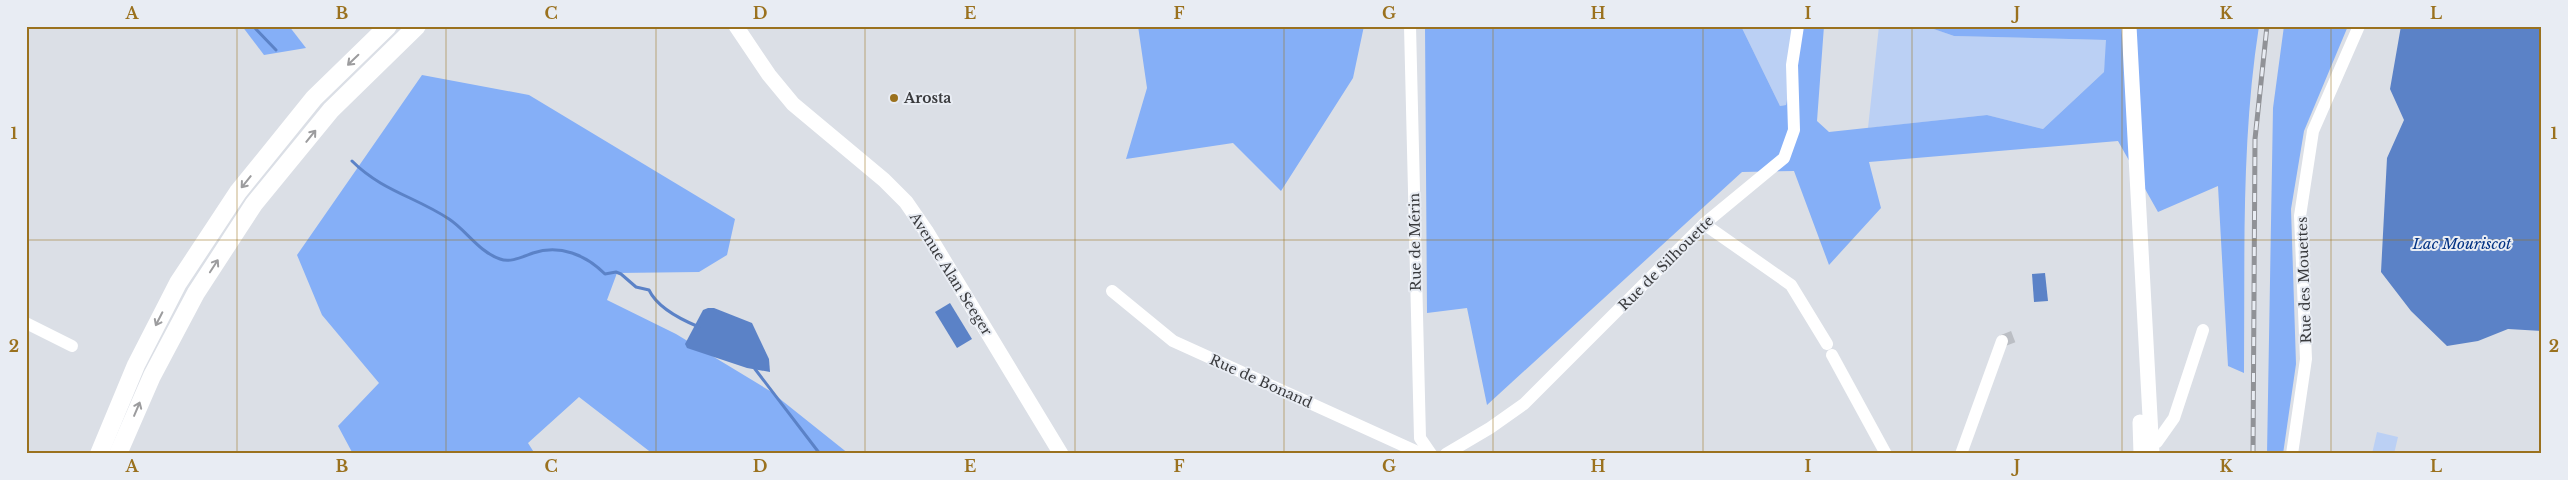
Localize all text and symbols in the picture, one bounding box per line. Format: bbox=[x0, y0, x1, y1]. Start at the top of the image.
text: A bbox=[125, 3, 140, 23]
text: B bbox=[336, 3, 349, 23]
text: C bbox=[544, 3, 558, 23]
text: D bbox=[753, 3, 767, 23]
text: E bbox=[964, 3, 976, 23]
text: F bbox=[1173, 3, 1185, 23]
text: G bbox=[1382, 3, 1396, 23]
text: H bbox=[1590, 3, 1606, 23]
text: I bbox=[1805, 3, 1812, 23]
text: J bbox=[2011, 3, 2020, 23]
text: K bbox=[2219, 3, 2233, 23]
text: L bbox=[2430, 3, 2442, 23]
one-way arrow bbox=[347, 54, 359, 66]
place label: Arosta bbox=[903, 89, 951, 107]
marker: Arosta bbox=[888, 92, 900, 104]
text: 1 bbox=[11, 123, 18, 143]
text: 1 bbox=[2551, 123, 2558, 143]
one-way arrow bbox=[305, 129, 316, 142]
one-way arrow bbox=[240, 175, 251, 188]
street label: Rue de Mérin bbox=[1405, 193, 1425, 291]
street label: Avenue Alan Seeger bbox=[905, 208, 996, 339]
street label: Rue de Silhouette bbox=[1615, 212, 1717, 314]
street label: Rue des Mouettes bbox=[2293, 216, 2315, 344]
water label: Lac Mouriscot bbox=[2412, 234, 2512, 253]
one-way arrow bbox=[209, 259, 219, 273]
one-way arrow bbox=[154, 312, 164, 327]
text: 2 bbox=[9, 336, 19, 356]
text: 2 bbox=[2549, 336, 2559, 356]
street label: Rue de Bonand bbox=[1207, 350, 1316, 412]
one-way arrow bbox=[133, 402, 143, 417]
text: A bbox=[125, 456, 140, 476]
text: B bbox=[336, 456, 349, 476]
text: C bbox=[544, 456, 558, 476]
text: D bbox=[753, 456, 767, 476]
text: E bbox=[964, 456, 976, 476]
text: F bbox=[1173, 456, 1185, 476]
text: G bbox=[1382, 456, 1396, 476]
text: H bbox=[1590, 456, 1606, 476]
text: I bbox=[1805, 456, 1812, 476]
text: J bbox=[2011, 456, 2020, 476]
text: K bbox=[2219, 456, 2233, 476]
text: L bbox=[2430, 456, 2442, 476]

